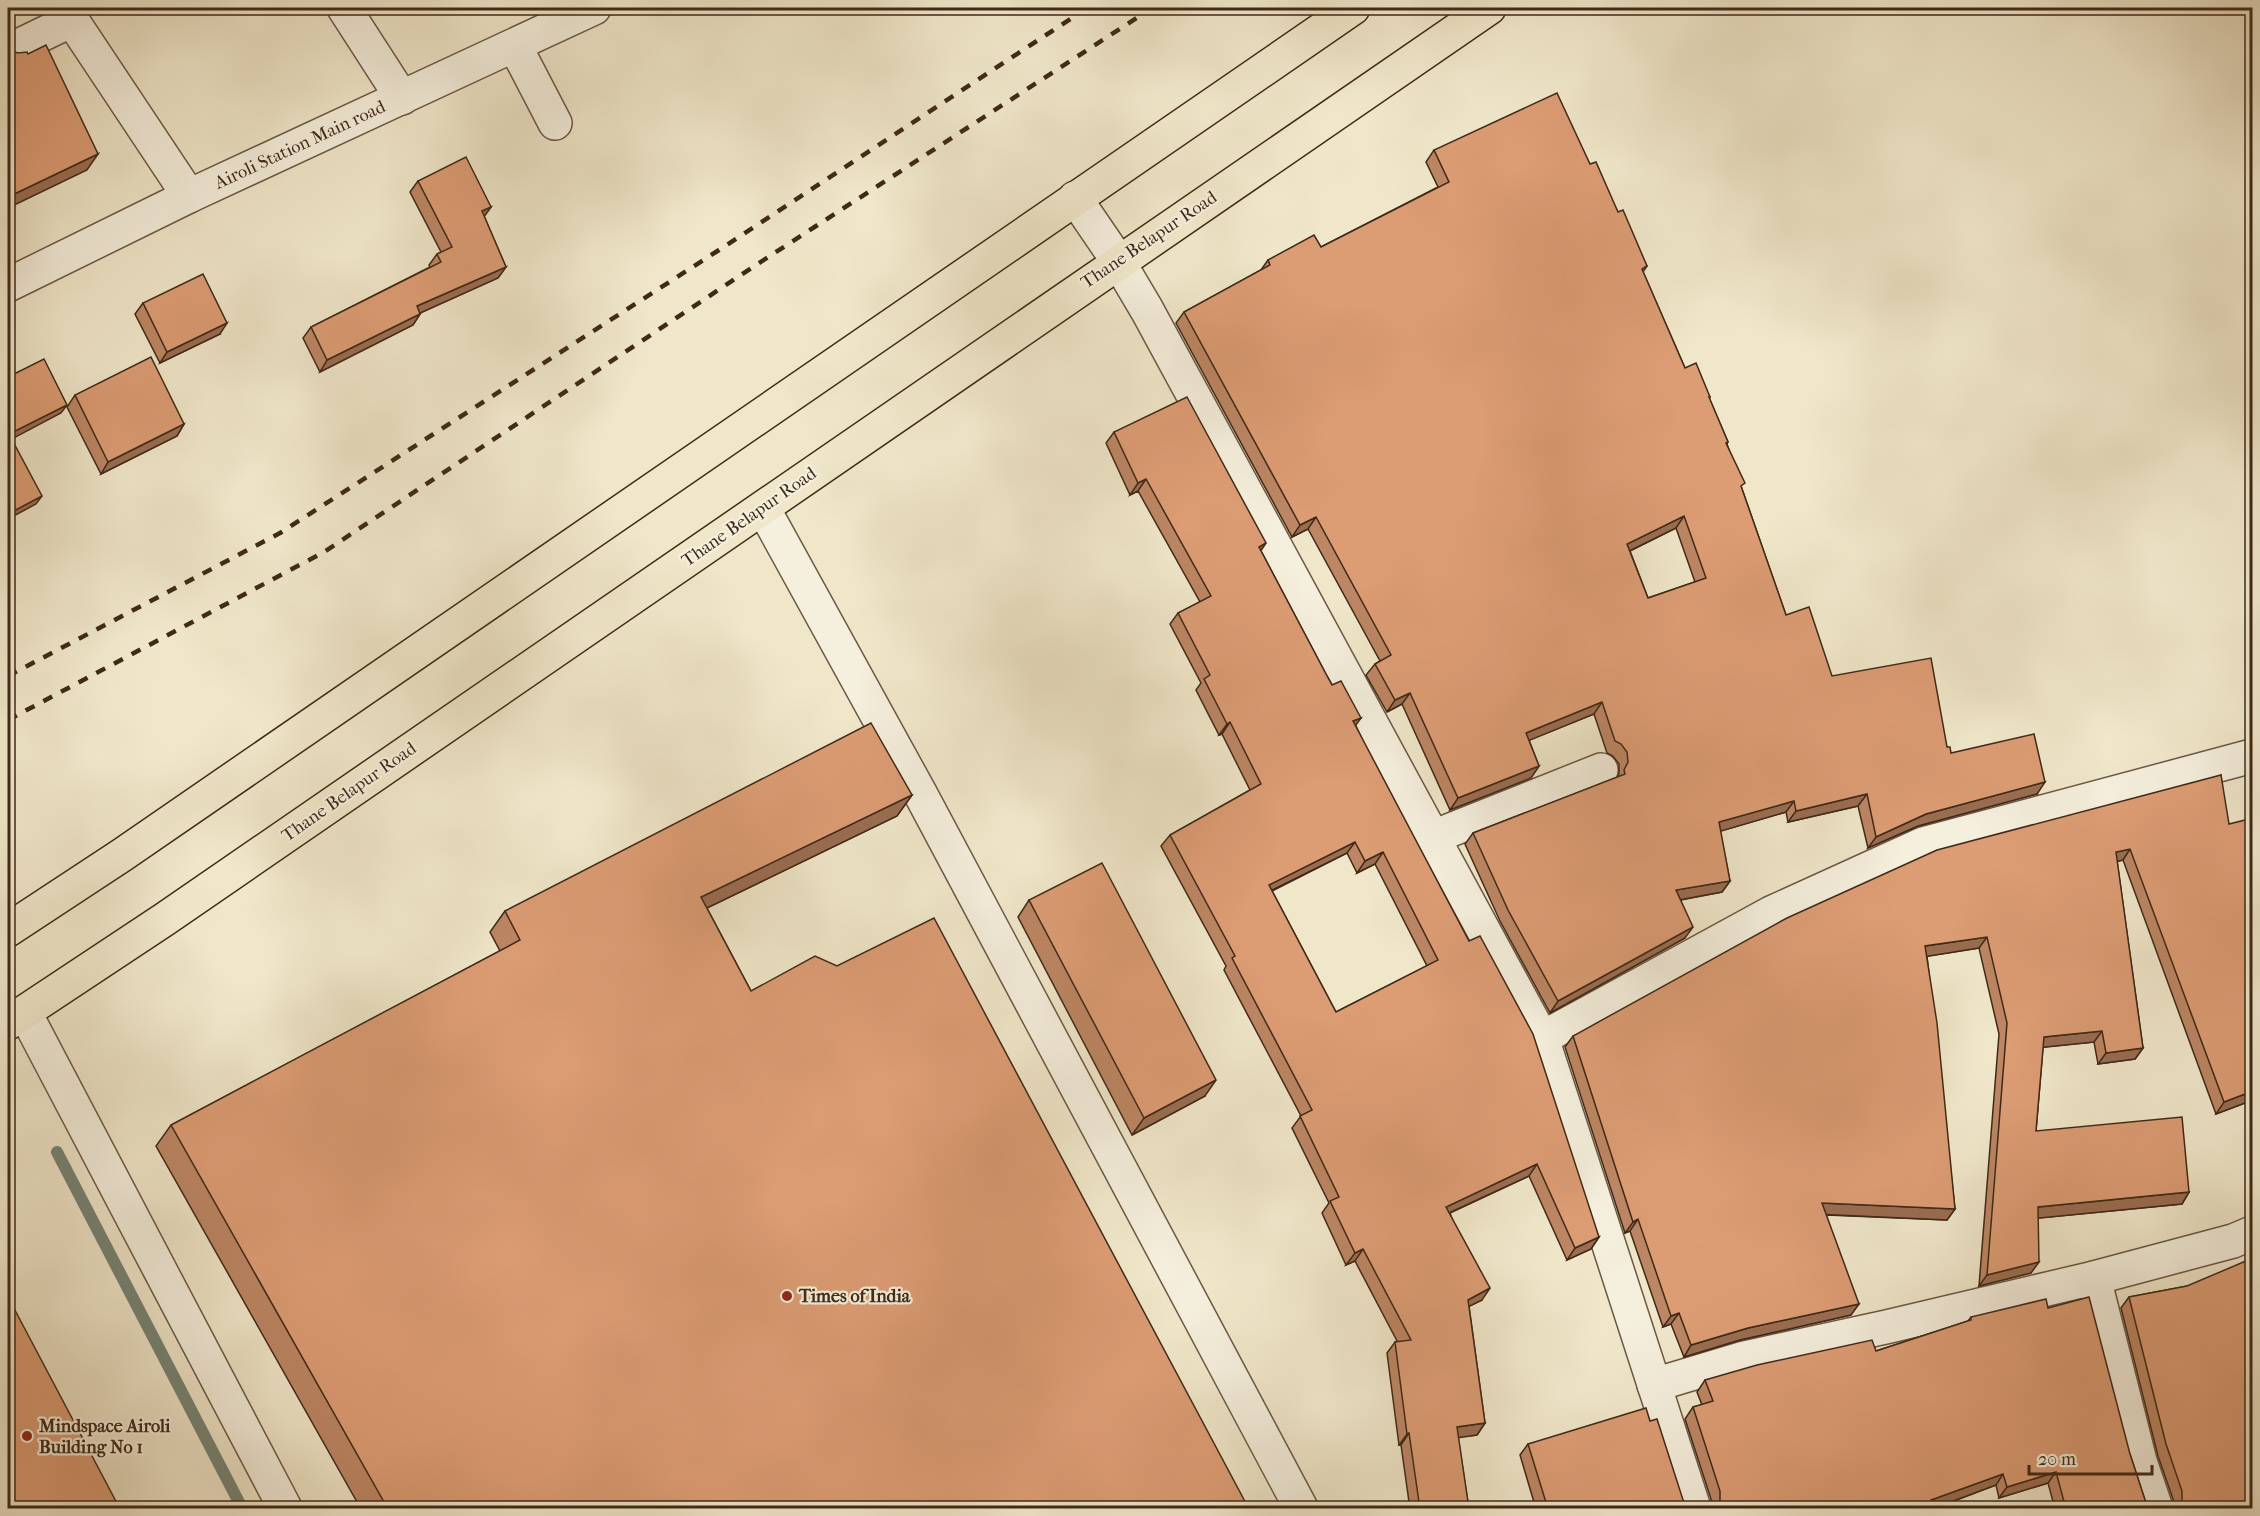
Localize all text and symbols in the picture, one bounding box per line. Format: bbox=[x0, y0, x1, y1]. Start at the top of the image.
street label: Airoli Station Main road bbox=[210, 96, 389, 194]
street label: Thane Belapur Road bbox=[1077, 187, 1221, 293]
street label: Thane Belapur Road bbox=[678, 463, 820, 571]
street label: Thane Belapur Road bbox=[278, 738, 420, 846]
place label: Times of India bbox=[798, 1286, 911, 1307]
marker: Times of India bbox=[780, 1289, 794, 1303]
place label: Mindspace Airoli Building No 1 bbox=[38, 1416, 171, 1458]
marker: Mindspace Airoli Building No 1 bbox=[20, 1429, 34, 1443]
scale bar bbox=[2029, 1438, 2152, 1476]
text: 20 m bbox=[2038, 1449, 2076, 1470]

